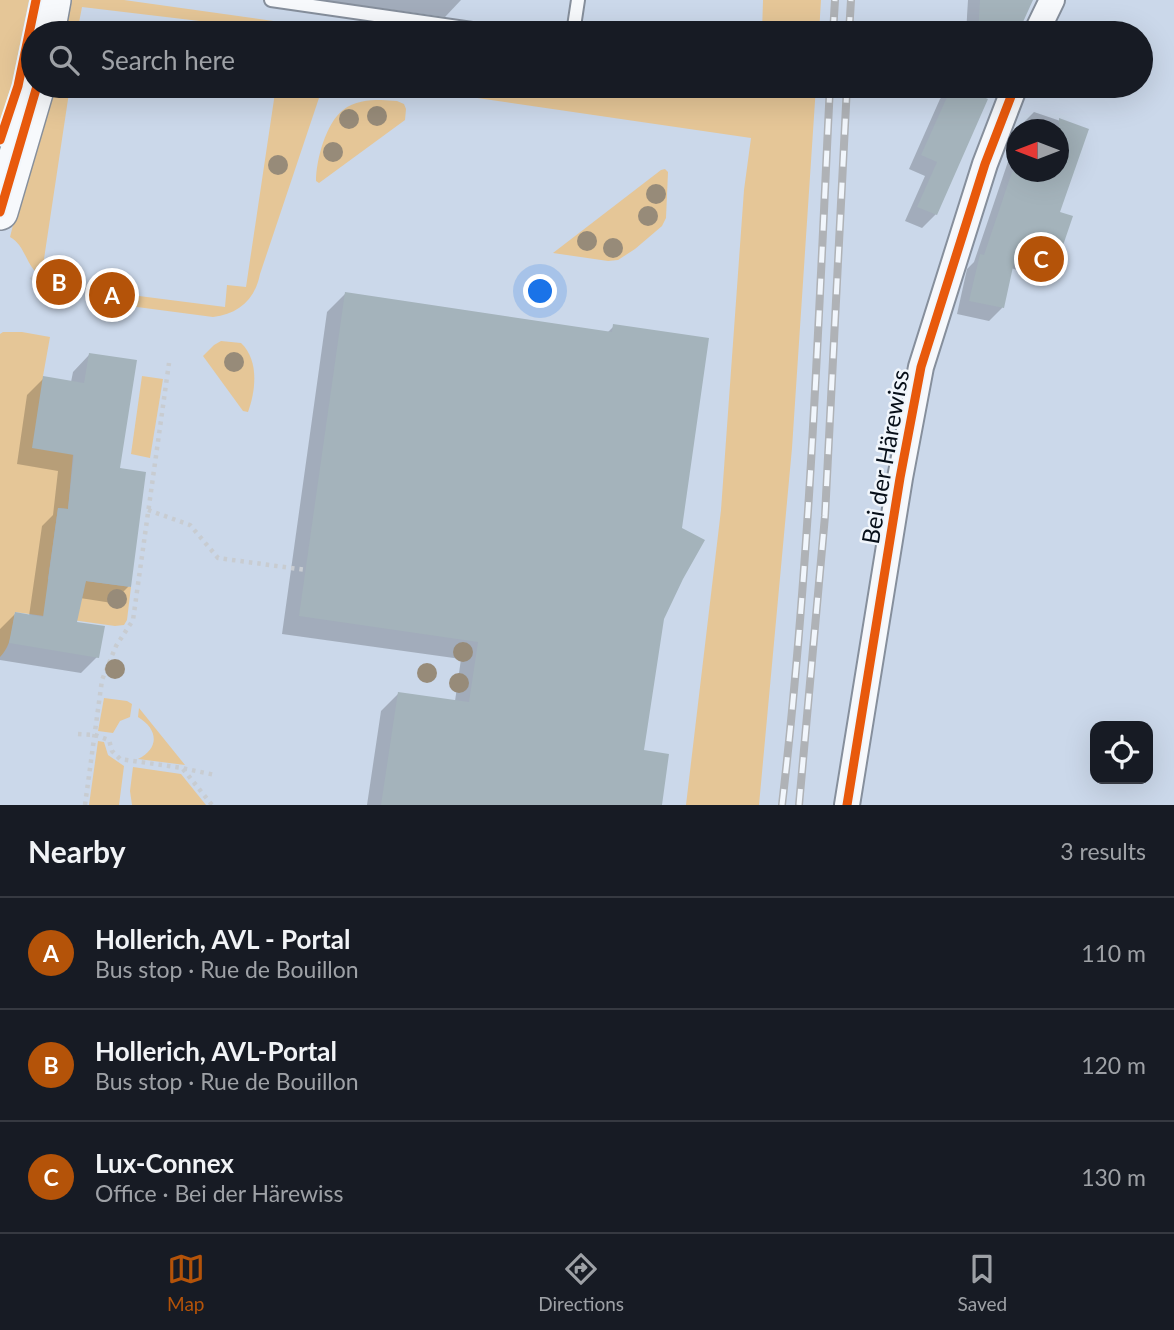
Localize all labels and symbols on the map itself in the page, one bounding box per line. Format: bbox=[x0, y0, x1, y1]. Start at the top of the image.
north arrow bbox=[1006, 119, 1069, 182]
pin: C bbox=[1018, 233, 1064, 285]
pin: B bbox=[36, 256, 82, 308]
pin: A bbox=[89, 269, 135, 321]
your location bbox=[523, 274, 557, 308]
street label: Bei der Härewiss bbox=[855, 367, 914, 546]

